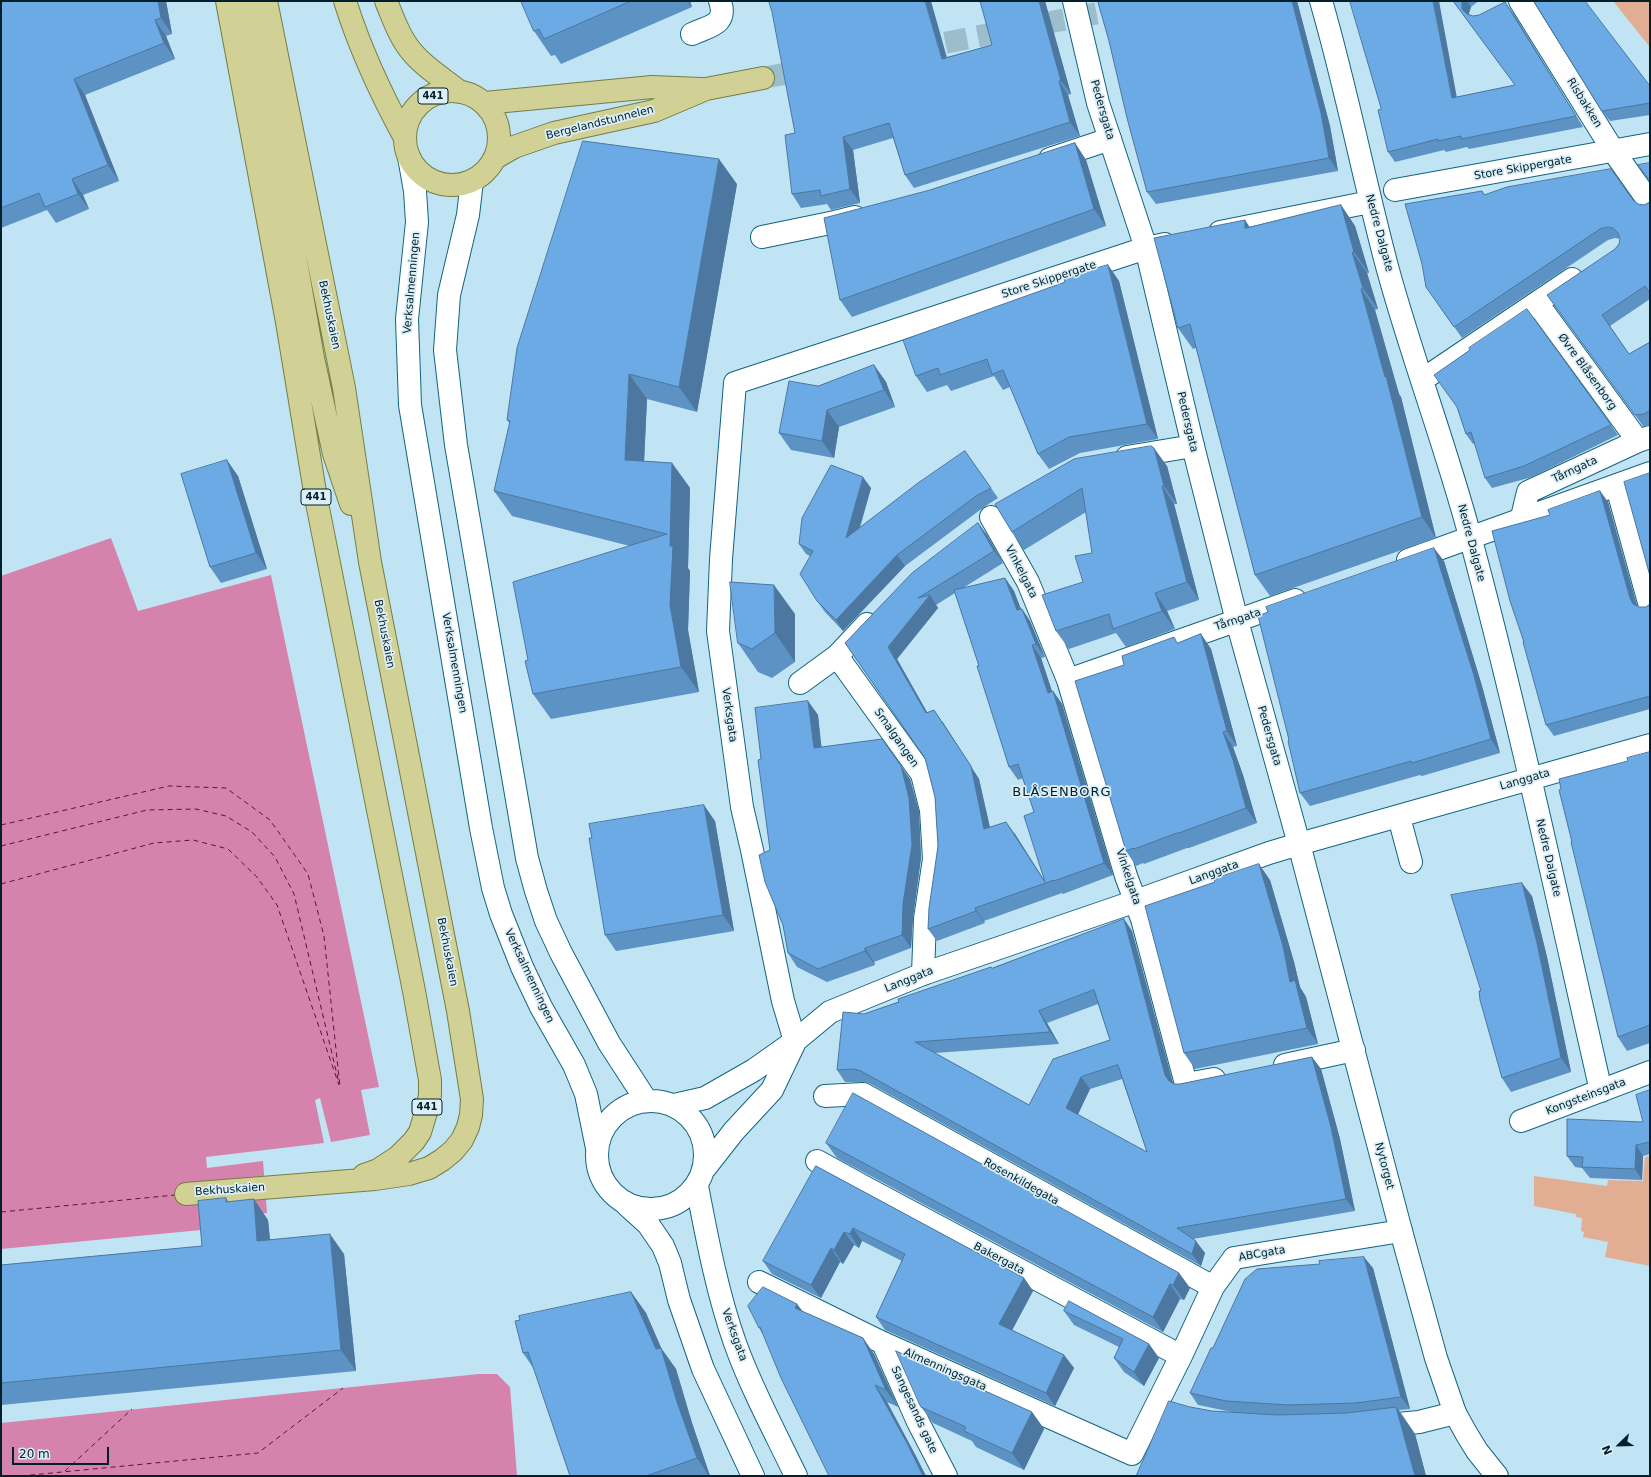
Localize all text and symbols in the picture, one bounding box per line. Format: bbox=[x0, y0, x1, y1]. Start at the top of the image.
street label: Risbakken bbox=[1564, 76, 1604, 130]
street label: Pedersgata bbox=[1087, 78, 1117, 142]
road number: 441 bbox=[418, 88, 448, 104]
street label: Bergelandstunnelen bbox=[545, 103, 655, 143]
street label: Store Skippergate bbox=[1473, 153, 1573, 183]
street label: Nedre Dalgate bbox=[1362, 193, 1396, 273]
street label: Verksalmenningen bbox=[401, 232, 423, 334]
street label: Store Skippergate bbox=[1000, 258, 1098, 302]
street label: Bekhuskaien bbox=[315, 279, 343, 351]
street label: Øvre Blåsenborg bbox=[1555, 331, 1619, 413]
street label: Pedersgata bbox=[1174, 390, 1200, 454]
street label: Tårngata bbox=[1550, 454, 1600, 486]
road number: 441 bbox=[301, 489, 331, 505]
street label: Nedre Dalgate bbox=[1454, 503, 1488, 583]
street label: Vinkelgata bbox=[1002, 543, 1040, 601]
street label: Bekhuskaien bbox=[371, 598, 397, 670]
street label: Tårngata bbox=[1213, 606, 1263, 634]
street label: Verksalmenningen bbox=[439, 612, 469, 714]
street label: Verksgata bbox=[719, 687, 739, 743]
street label: Pedersgata bbox=[1254, 704, 1284, 768]
street label: Smalgangen bbox=[871, 706, 921, 770]
street label: Langgata bbox=[1498, 767, 1552, 793]
district label: BLÅSENBORG bbox=[1012, 785, 1112, 801]
street label: Nedre Dalgate bbox=[1533, 818, 1563, 898]
street label: Vinkelgata bbox=[1113, 847, 1143, 907]
street label: Langgata bbox=[1187, 858, 1241, 888]
street label: Bekhuskaien bbox=[434, 916, 460, 988]
street label: Verksalmenningen bbox=[501, 927, 557, 1025]
street label: Langgata bbox=[883, 964, 935, 996]
street label: Kongsteinsgata bbox=[1544, 1076, 1628, 1118]
road number: 441 bbox=[412, 1099, 442, 1115]
street label: Nytorget bbox=[1371, 1141, 1397, 1191]
street label: Rosenkildegata bbox=[981, 1156, 1061, 1208]
street label: Bekhuskaien bbox=[195, 1181, 265, 1199]
street label: Bakergata bbox=[971, 1240, 1027, 1278]
street label: ABCgata bbox=[1238, 1243, 1286, 1265]
street label: Verksgata bbox=[718, 1307, 750, 1363]
street label: Almenningsgata bbox=[901, 1346, 989, 1394]
street label: Sangesands gate bbox=[888, 1364, 940, 1456]
north arrow bbox=[1599, 1425, 1639, 1465]
scale bar bbox=[14, 1439, 111, 1465]
text: N bbox=[1600, 1443, 1615, 1457]
text: 20 m bbox=[19, 1447, 50, 1461]

